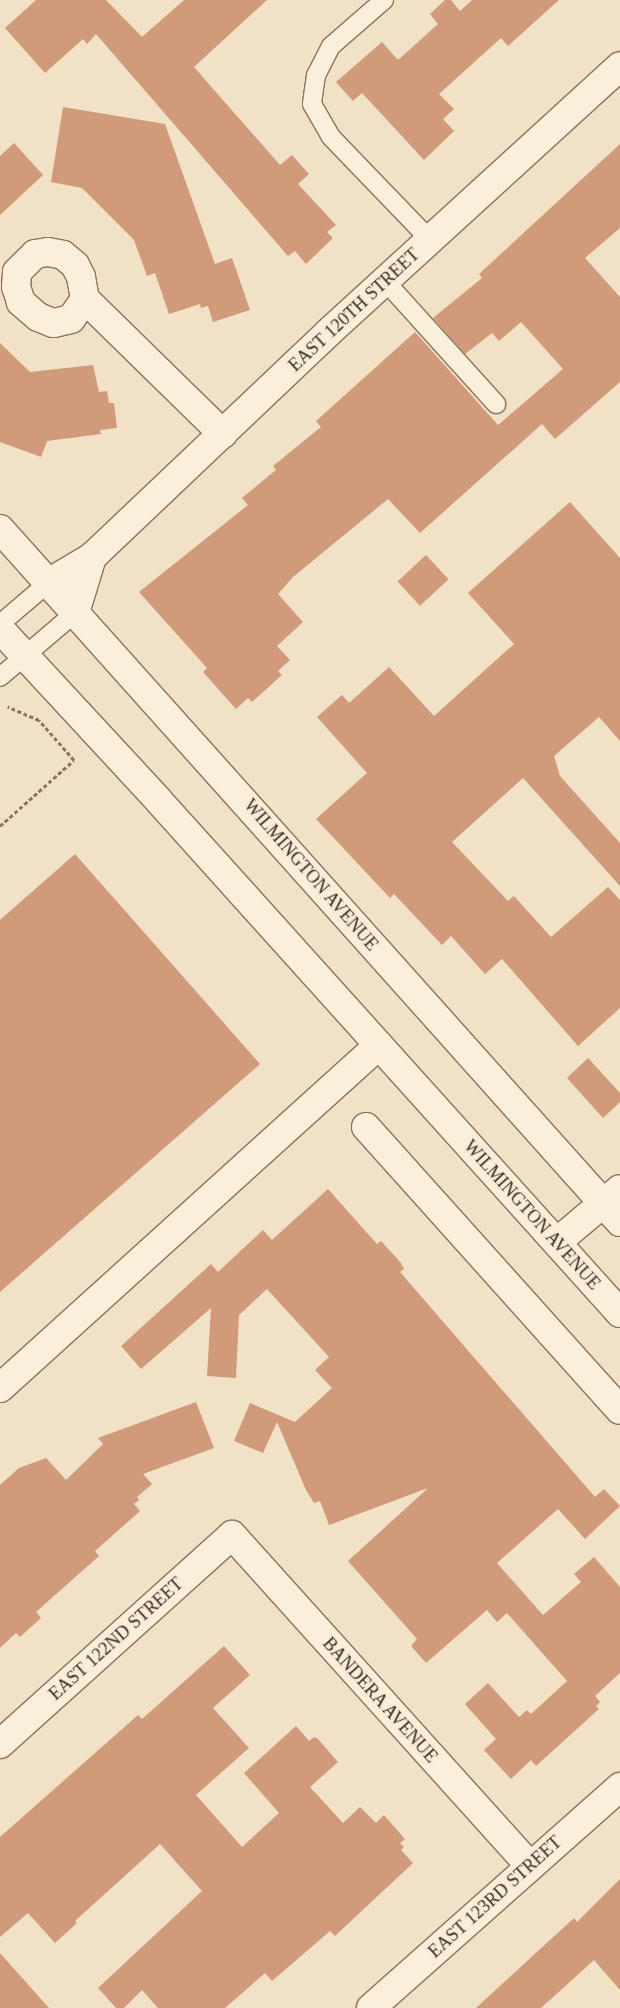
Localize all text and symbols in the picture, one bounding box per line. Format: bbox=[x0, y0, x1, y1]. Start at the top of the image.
street label: EAST 120TH STREET bbox=[284, 244, 424, 376]
street label: WILMINGTON AVENUE bbox=[239, 794, 383, 956]
street label: WILMINGTON AVENUE bbox=[459, 1135, 605, 1295]
street label: EAST 122ND STREET bbox=[44, 1573, 188, 1705]
street label: BANDERA AVENUE bbox=[317, 1632, 443, 1768]
street label: EAST 123RD STREET bbox=[424, 1831, 566, 1963]

